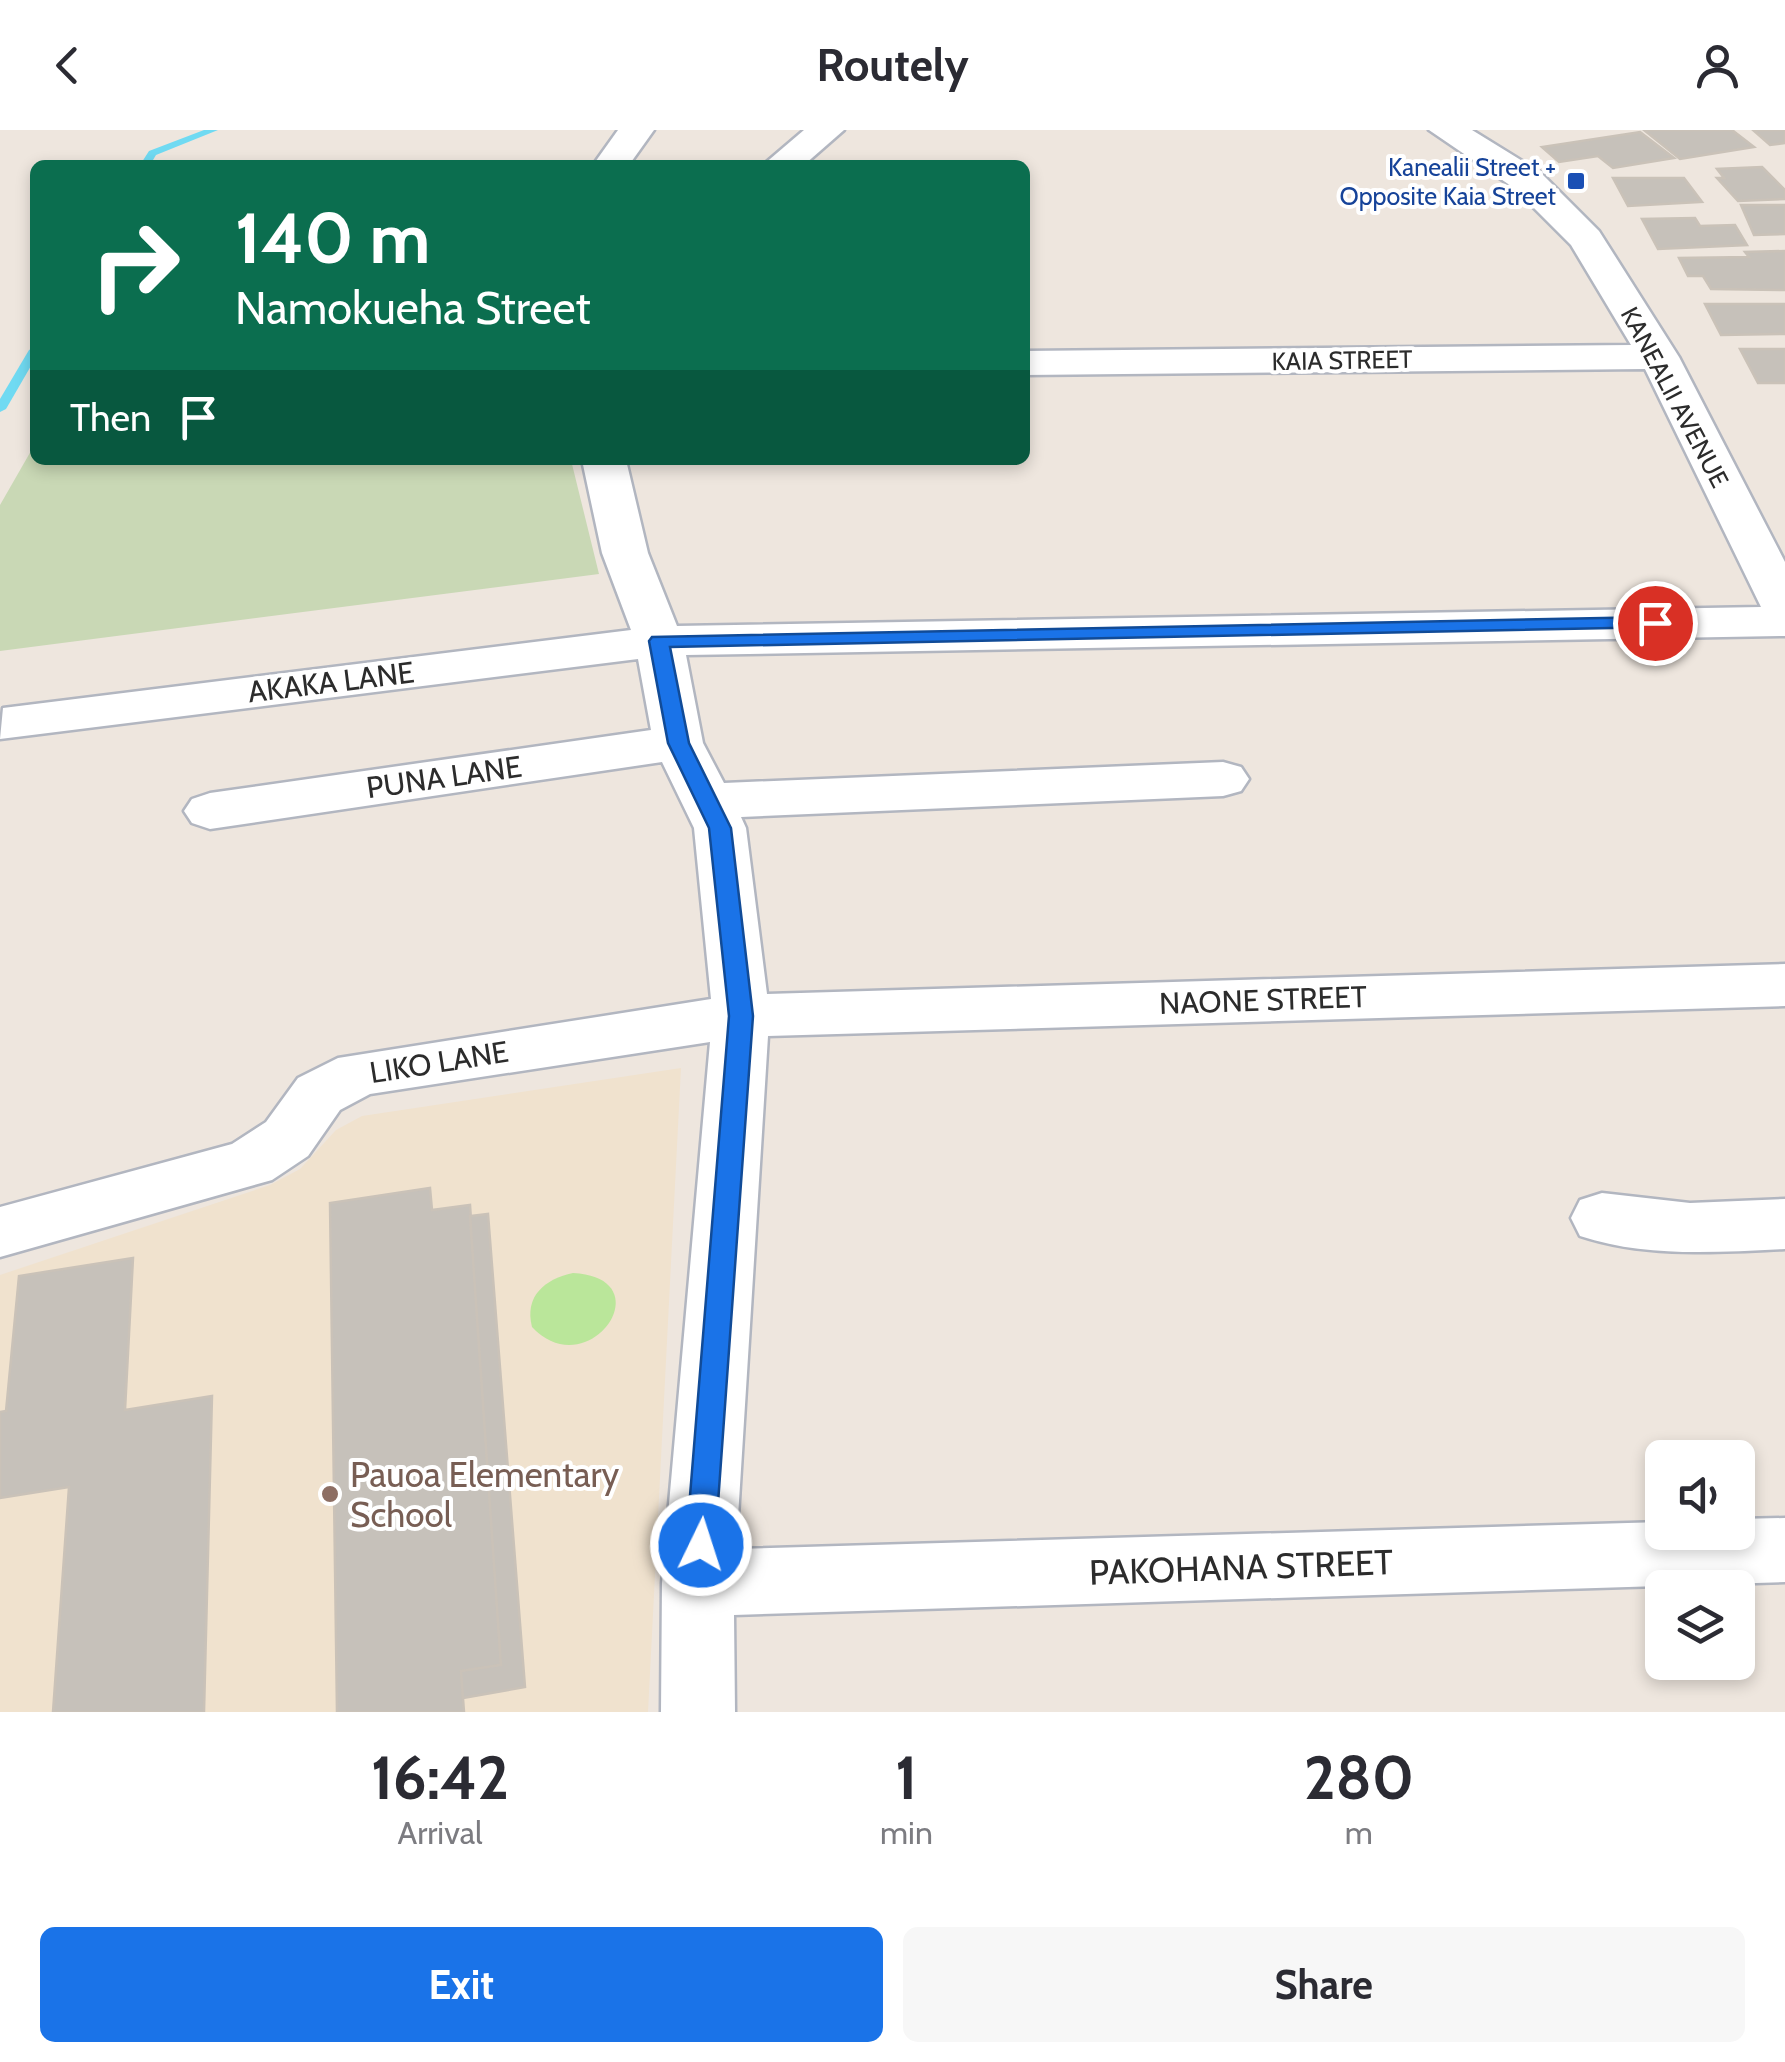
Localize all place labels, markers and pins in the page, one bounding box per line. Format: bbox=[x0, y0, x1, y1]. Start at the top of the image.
place label: Kanealii Street + Opposite Kaia Street bbox=[1340, 152, 1557, 211]
marker: Kanealii Street + Opposite Kaia Street bbox=[1565, 170, 1587, 192]
pin bbox=[1613, 581, 1698, 666]
place label: Pauoa Elementary School bbox=[350, 1453, 620, 1536]
marker: Pauoa Elementary School bbox=[319, 1483, 341, 1505]

